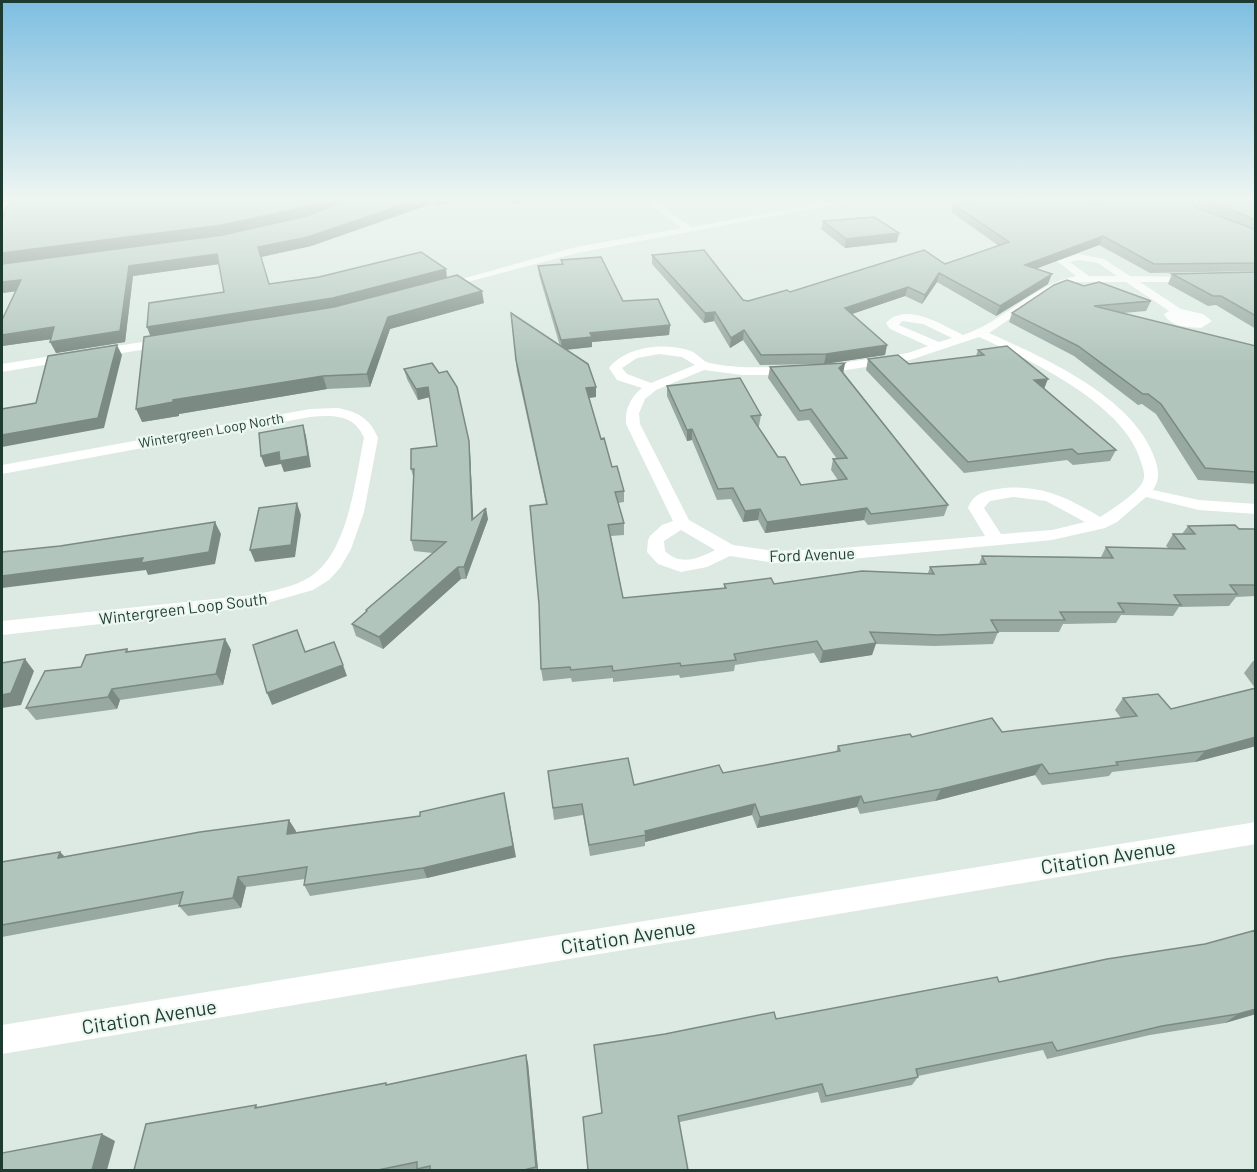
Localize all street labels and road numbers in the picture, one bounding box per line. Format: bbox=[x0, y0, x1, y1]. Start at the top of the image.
street label: Wintergreen Loop North bbox=[137, 409, 285, 451]
street label: Ford Avenue bbox=[769, 543, 855, 565]
street label: Wintergreen Loop South bbox=[98, 588, 268, 628]
street label: Citation Avenue bbox=[1039, 833, 1177, 879]
street label: Citation Avenue bbox=[559, 913, 697, 959]
street label: Citation Avenue bbox=[80, 993, 218, 1039]

